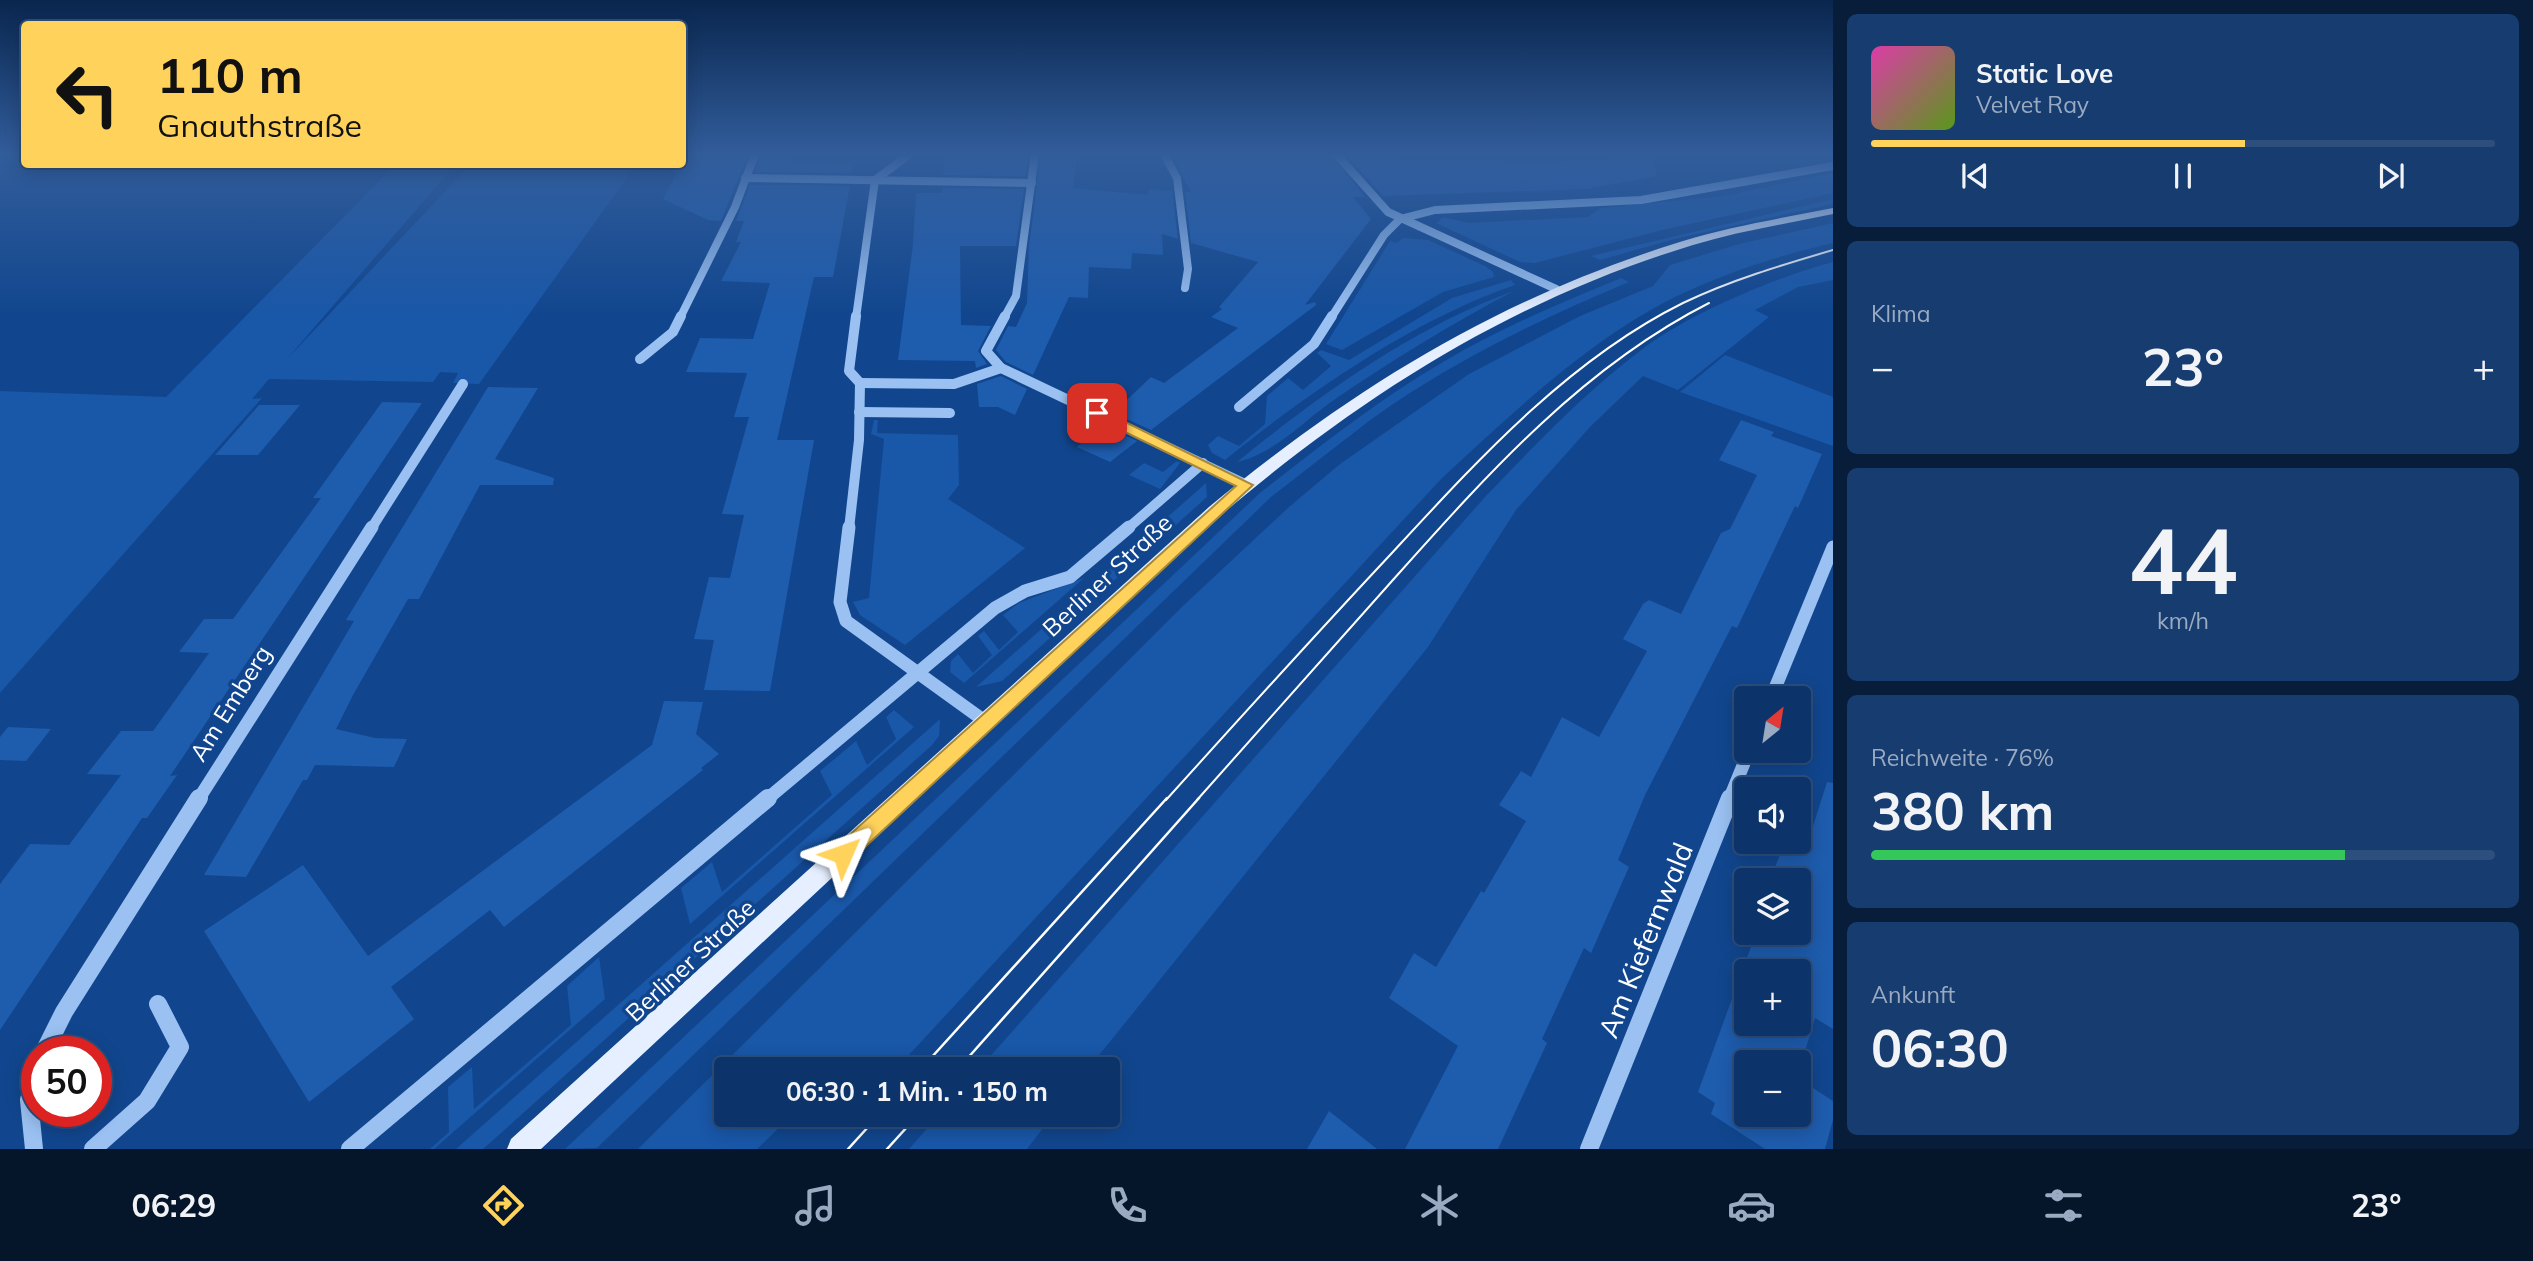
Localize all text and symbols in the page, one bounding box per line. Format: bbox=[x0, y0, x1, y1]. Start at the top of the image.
text: 110 m bbox=[157, 44, 303, 105]
icon: left bbox=[42, 49, 133, 140]
text: Static Love bbox=[1976, 57, 2113, 90]
text: Velvet Ray bbox=[1976, 90, 2089, 119]
text: Gnauthstraße bbox=[157, 105, 362, 145]
icon: previous bbox=[1956, 157, 1994, 195]
icon: pause bbox=[2164, 157, 2202, 195]
icon: next bbox=[2372, 157, 2410, 195]
text: Klima bbox=[1871, 299, 1931, 328]
text: 23° bbox=[2142, 334, 2224, 399]
text: − bbox=[1871, 343, 1894, 391]
text: + bbox=[2472, 343, 2495, 391]
pin bbox=[1067, 383, 1127, 443]
icon: arrive bbox=[1078, 394, 1116, 432]
text: 44 bbox=[2128, 503, 2238, 617]
street label: Berliner Straße bbox=[1036, 507, 1178, 643]
text: km/h bbox=[2157, 606, 2209, 635]
street label: Am Emberg bbox=[183, 640, 277, 766]
north arrow bbox=[1734, 686, 1811, 763]
map controls bbox=[1734, 686, 1811, 1127]
text: Reichweite · 76% bbox=[1871, 743, 2054, 772]
button: sound bbox=[1734, 777, 1811, 854]
text: 380 km bbox=[1871, 778, 2054, 843]
position arrow bbox=[806, 817, 880, 891]
street label: Am Kiefernwald bbox=[1590, 837, 1700, 1043]
button: layers bbox=[1734, 868, 1811, 945]
street label: Berliner Straße bbox=[619, 892, 761, 1028]
button: + bbox=[1734, 959, 1811, 1036]
text: Ankunft bbox=[1871, 980, 1955, 1009]
text: 06:30 bbox=[1871, 1015, 2009, 1080]
speed limit sign: 50 bbox=[21, 1036, 112, 1127]
button: − bbox=[1734, 1050, 1811, 1127]
text: 06:30 · 1 Min. · 150 m bbox=[786, 1075, 1048, 1108]
icon: directions bbox=[479, 1181, 528, 1230]
icon: music bbox=[791, 1181, 840, 1230]
icon: phone bbox=[1103, 1181, 1152, 1230]
icon: climate bbox=[1415, 1181, 1464, 1230]
icon: car bbox=[1727, 1181, 1776, 1230]
icon: filters bbox=[2039, 1181, 2088, 1230]
text: 06:29 bbox=[131, 1185, 216, 1225]
text: 23° bbox=[2351, 1185, 2401, 1225]

